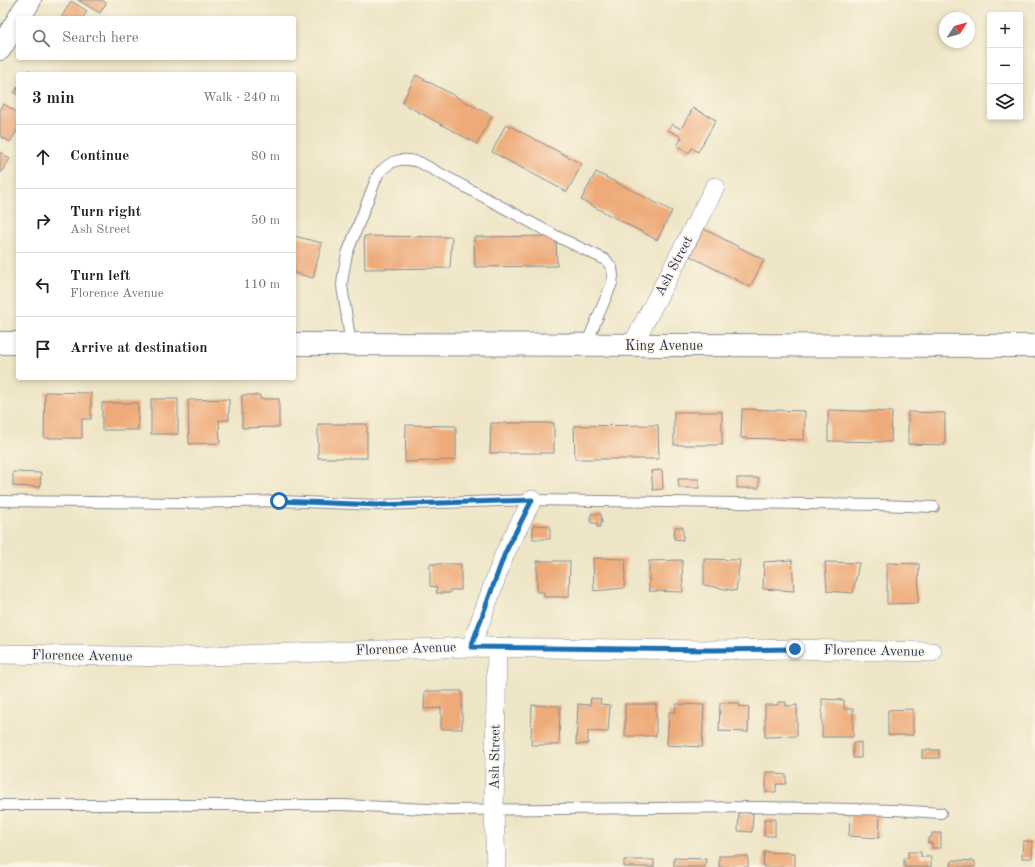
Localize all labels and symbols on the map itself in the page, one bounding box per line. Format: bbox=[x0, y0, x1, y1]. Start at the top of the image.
north arrow bbox=[939, 12, 975, 48]
street label: Ash Street bbox=[652, 234, 696, 298]
street label: King Avenue bbox=[625, 339, 703, 353]
route start bbox=[270, 492, 288, 510]
street label: Florence Avenue bbox=[355, 640, 457, 658]
route end bbox=[786, 640, 804, 658]
street label: Florence Avenue bbox=[823, 643, 925, 659]
street label: Florence Avenue bbox=[31, 648, 133, 664]
street label: Ash Street bbox=[487, 724, 503, 790]

